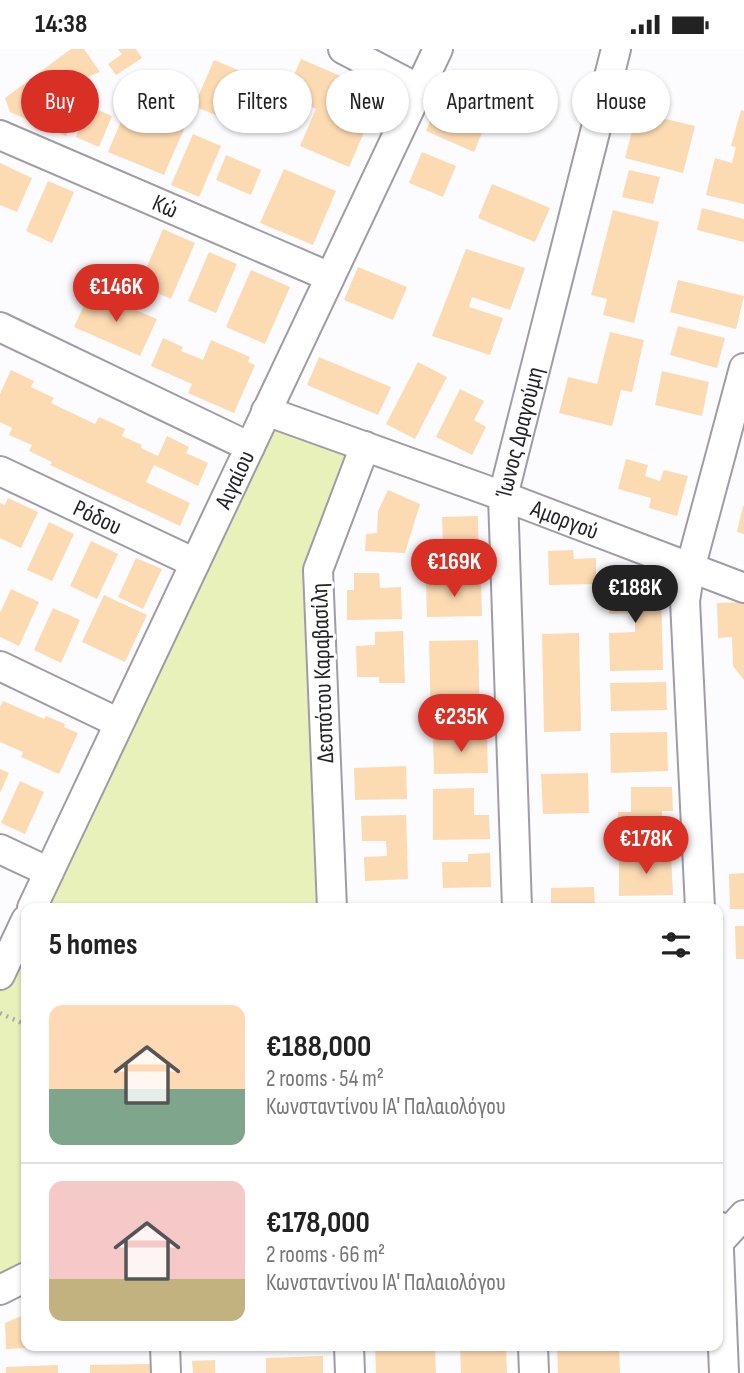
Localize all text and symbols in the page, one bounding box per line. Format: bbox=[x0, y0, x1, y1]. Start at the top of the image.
text: 14:38 bbox=[35, 9, 87, 40]
chip: Buy bbox=[21, 70, 99, 133]
chip: Rent bbox=[113, 70, 199, 133]
chip: Filters bbox=[213, 70, 312, 133]
chip: New bbox=[326, 70, 409, 133]
chip: Apartment bbox=[423, 70, 558, 133]
chip: House bbox=[572, 70, 670, 133]
street label: Κώ bbox=[148, 188, 182, 225]
pin: €146K bbox=[67, 265, 165, 324]
text: €146K bbox=[89, 273, 143, 301]
street label: Ίωνος Δραγούμη bbox=[489, 364, 550, 502]
street label: Αιγαίου bbox=[208, 446, 261, 514]
street label: Ρόδου bbox=[69, 494, 126, 541]
street label: Αμοργού bbox=[526, 494, 603, 546]
pin: €169K bbox=[405, 539, 503, 599]
text: €169K bbox=[427, 548, 481, 576]
pin: €188K bbox=[586, 565, 684, 625]
text: €188K bbox=[608, 574, 662, 602]
street label: Δεσπότου Καραβασίλη bbox=[305, 582, 340, 764]
pin: €235K bbox=[412, 695, 510, 754]
text: €235K bbox=[434, 703, 488, 731]
pin: €178K bbox=[597, 817, 695, 876]
text: €178K bbox=[620, 825, 673, 853]
icon: filters bbox=[657, 926, 695, 964]
text: 5 homes bbox=[49, 927, 138, 963]
text: €188,000 bbox=[266, 1029, 371, 1065]
icon: home bbox=[105, 1033, 189, 1117]
text: 2 rooms · 54 m² bbox=[266, 1065, 384, 1093]
text: Κωνσταντίνου ΙΑ' Παλαιολόγου bbox=[266, 1093, 506, 1121]
text: €178,000 bbox=[266, 1205, 370, 1241]
icon: home bbox=[105, 1209, 189, 1293]
text: 2 rooms · 66 m² bbox=[266, 1241, 385, 1269]
text: Κωνσταντίνου ΙΑ' Παλαιολόγου bbox=[266, 1269, 506, 1297]

